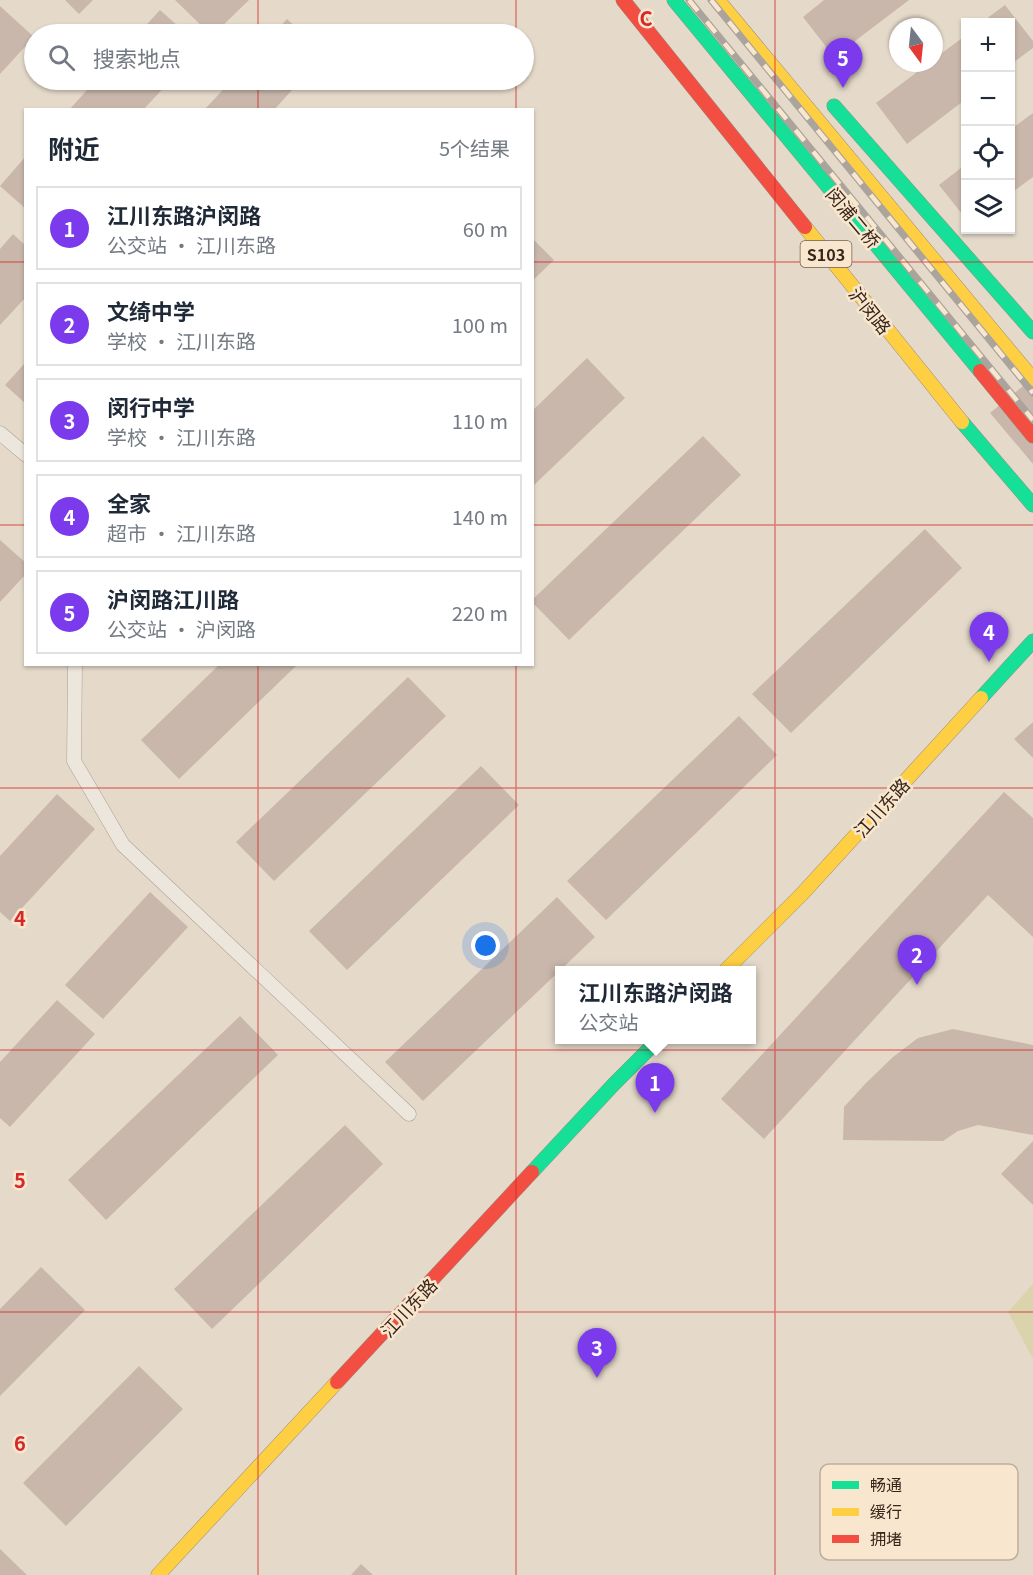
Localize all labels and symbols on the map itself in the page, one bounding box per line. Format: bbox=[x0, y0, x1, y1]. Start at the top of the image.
text: C bbox=[639, 3, 653, 32]
north arrow bbox=[889, 18, 943, 72]
pin: 5 bbox=[824, 38, 862, 88]
street label: 闵浦二桥 bbox=[821, 181, 887, 253]
road number: S103 bbox=[800, 241, 852, 267]
street label: 沪闵路 bbox=[844, 281, 898, 339]
pin: 4 bbox=[970, 612, 1008, 662]
street label: 江川东路 bbox=[847, 772, 915, 842]
text: 4 bbox=[14, 903, 26, 932]
your location bbox=[471, 931, 500, 960]
pin: 2 bbox=[898, 936, 936, 985]
pin: 1 bbox=[636, 1064, 674, 1113]
text: 5 bbox=[14, 1165, 26, 1194]
street label: 江川东路 bbox=[374, 1272, 442, 1342]
pin: 3 bbox=[578, 1328, 616, 1378]
text: 6 bbox=[14, 1428, 26, 1457]
legend bbox=[820, 1464, 1018, 1560]
text: 畅通 bbox=[870, 1472, 902, 1496]
text: 缓行 bbox=[870, 1499, 902, 1523]
text: 拥堵 bbox=[870, 1526, 902, 1550]

